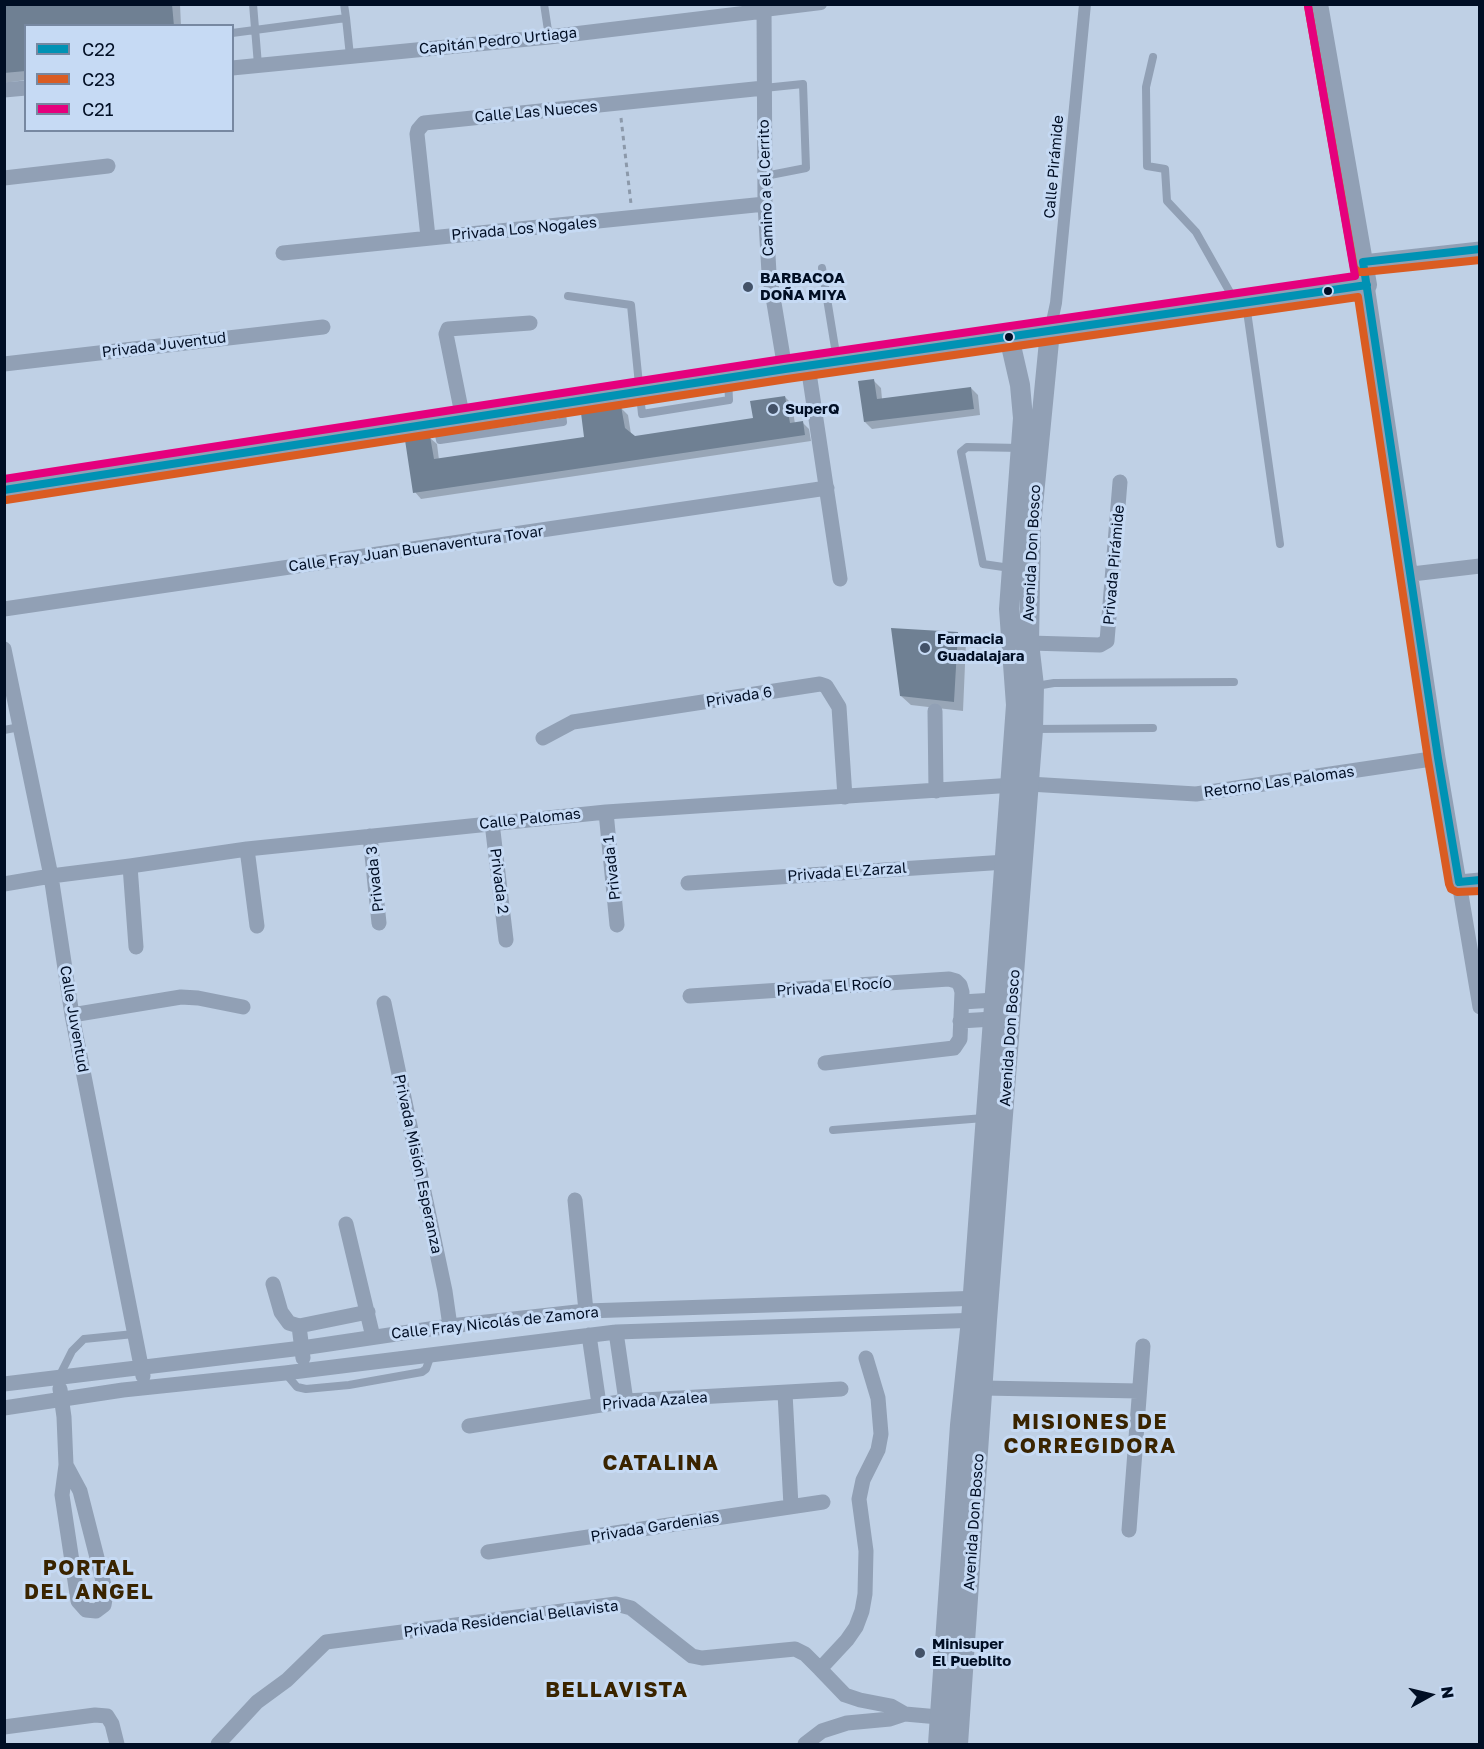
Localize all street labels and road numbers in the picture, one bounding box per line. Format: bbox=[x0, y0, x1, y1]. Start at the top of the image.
street label: Capitán Pedro Urtiaga bbox=[418, 24, 578, 58]
street label: Calle Las Nueces bbox=[474, 98, 598, 126]
street label: Calle Pirámide bbox=[1041, 115, 1067, 219]
street label: Camino a el Cerrito bbox=[755, 119, 777, 257]
street label: Privada Los Nogales bbox=[450, 214, 598, 244]
street label: Privada Juventud bbox=[101, 328, 227, 362]
street label: Avenida Don Bosco bbox=[1019, 484, 1045, 622]
street label: Privada Pirámide bbox=[1100, 504, 1128, 626]
street label: Calle Fray Juan Buenaventura Tovar bbox=[287, 522, 545, 576]
street label: Privada 6 bbox=[705, 683, 773, 711]
street label: Retorno Las Palomas bbox=[1203, 763, 1355, 801]
street label: Calle Palomas bbox=[478, 805, 582, 833]
street label: Privada 1 bbox=[600, 835, 624, 901]
street label: Privada 3 bbox=[363, 845, 387, 913]
street label: Privada 2 bbox=[486, 847, 512, 915]
street label: Privada El Zarzal bbox=[787, 859, 907, 885]
street label: Calle Juventud bbox=[56, 964, 92, 1074]
street label: Avenida Don Bosco bbox=[996, 969, 1024, 1107]
street label: Privada El Rocío bbox=[776, 974, 892, 1000]
street label: Privada Misión Esperanza bbox=[390, 1073, 446, 1255]
street label: Calle Fray Nicolás de Zamora bbox=[390, 1303, 600, 1343]
street label: Privada Azalea bbox=[602, 1388, 708, 1414]
street label: Avenida Don Bosco bbox=[960, 1453, 988, 1591]
street label: Privada Gardenias bbox=[589, 1508, 721, 1546]
street label: Privada Residencial Bellavista bbox=[403, 1597, 619, 1641]

